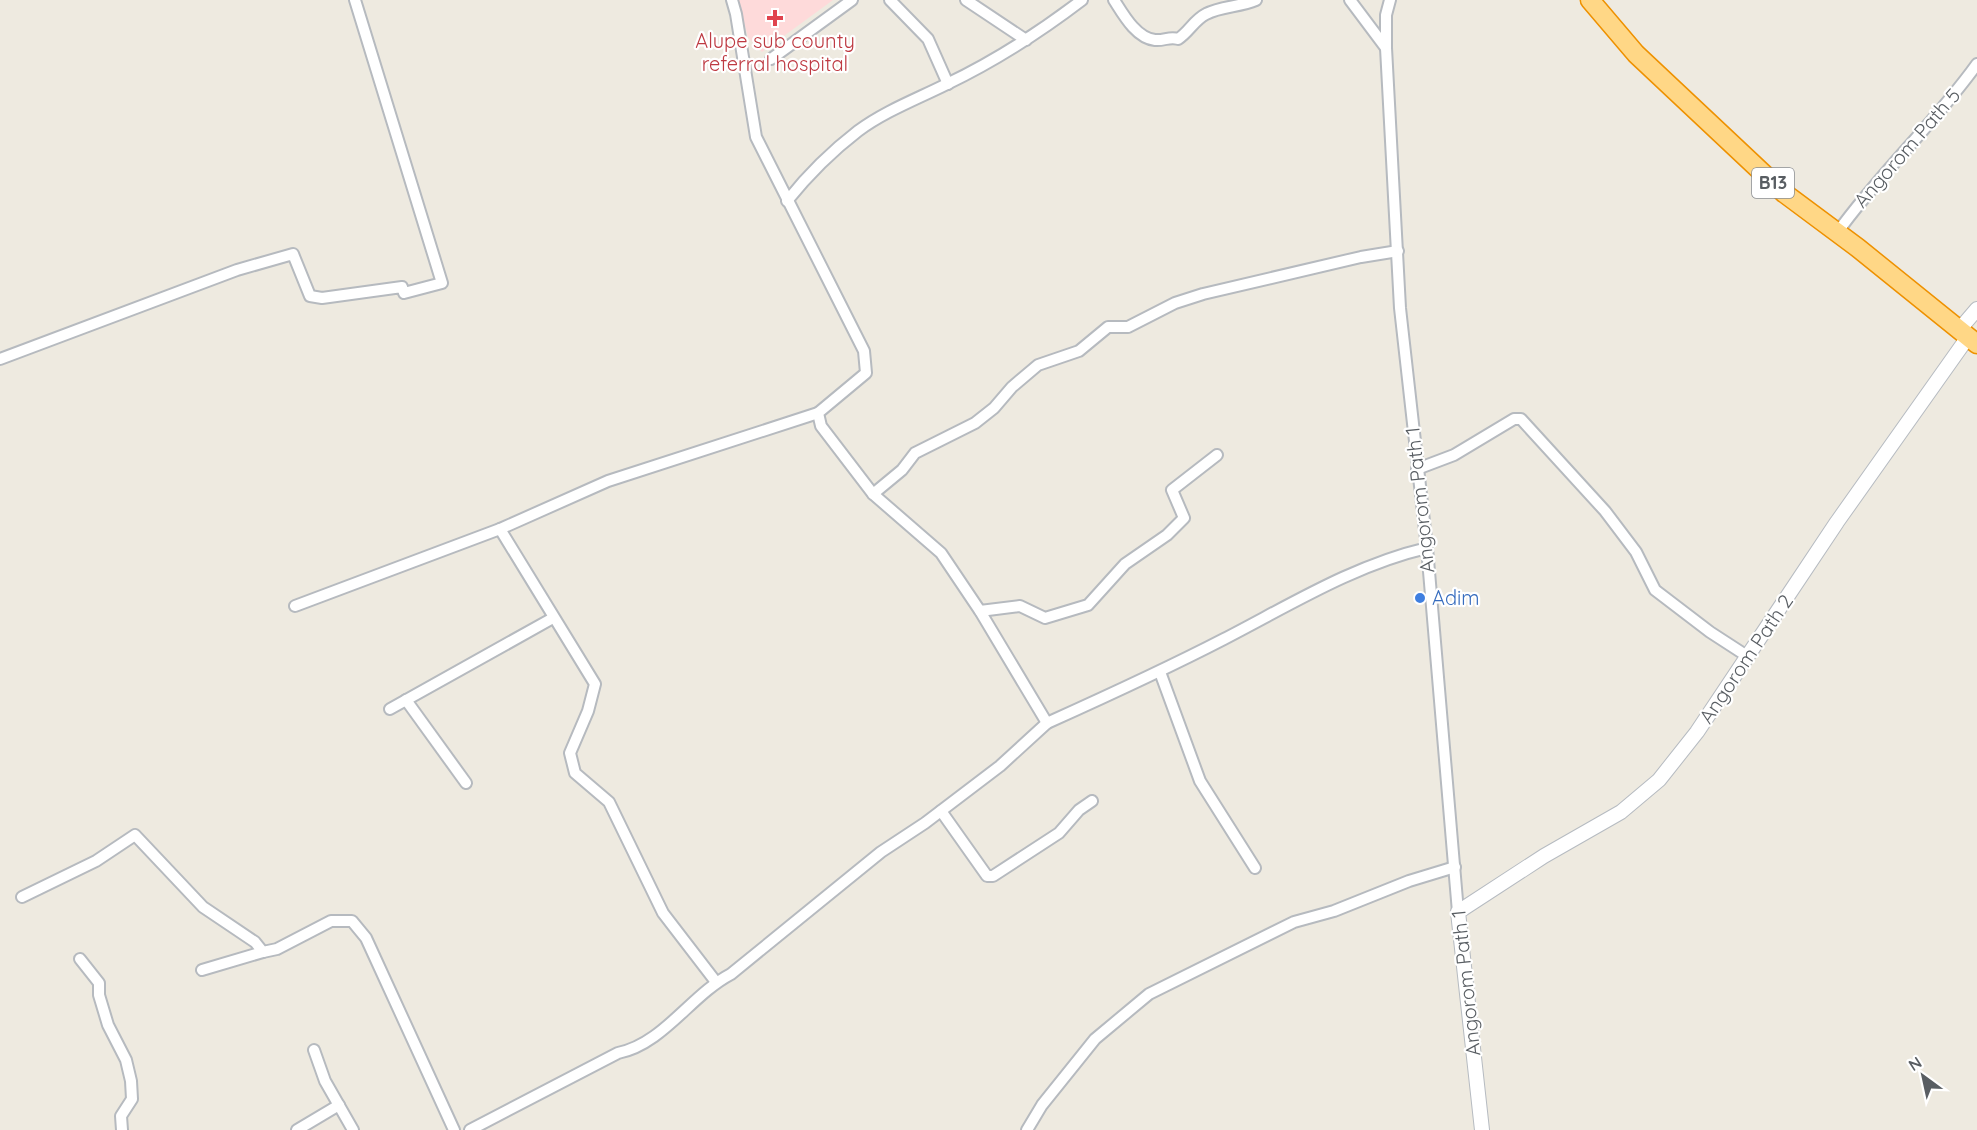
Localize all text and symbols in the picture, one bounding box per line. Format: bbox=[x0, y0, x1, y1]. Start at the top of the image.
marker: Alupe sub county referral hospital bbox=[766, 9, 784, 27]
place label: Alupe sub county referral hospital bbox=[695, 28, 855, 76]
street label: Angorom Path 5 bbox=[1848, 83, 1965, 213]
road number: B13 bbox=[1752, 168, 1794, 198]
street label: Angorom Path 1 bbox=[1399, 426, 1440, 574]
place label: Adim bbox=[1432, 585, 1480, 610]
street label: Angorom Path 2 bbox=[1693, 589, 1798, 728]
marker: Adim bbox=[1413, 591, 1427, 605]
street label: Angorom Path 1 bbox=[1445, 909, 1486, 1057]
north arrow bbox=[1893, 1046, 1953, 1106]
text: N bbox=[1904, 1052, 1925, 1075]

